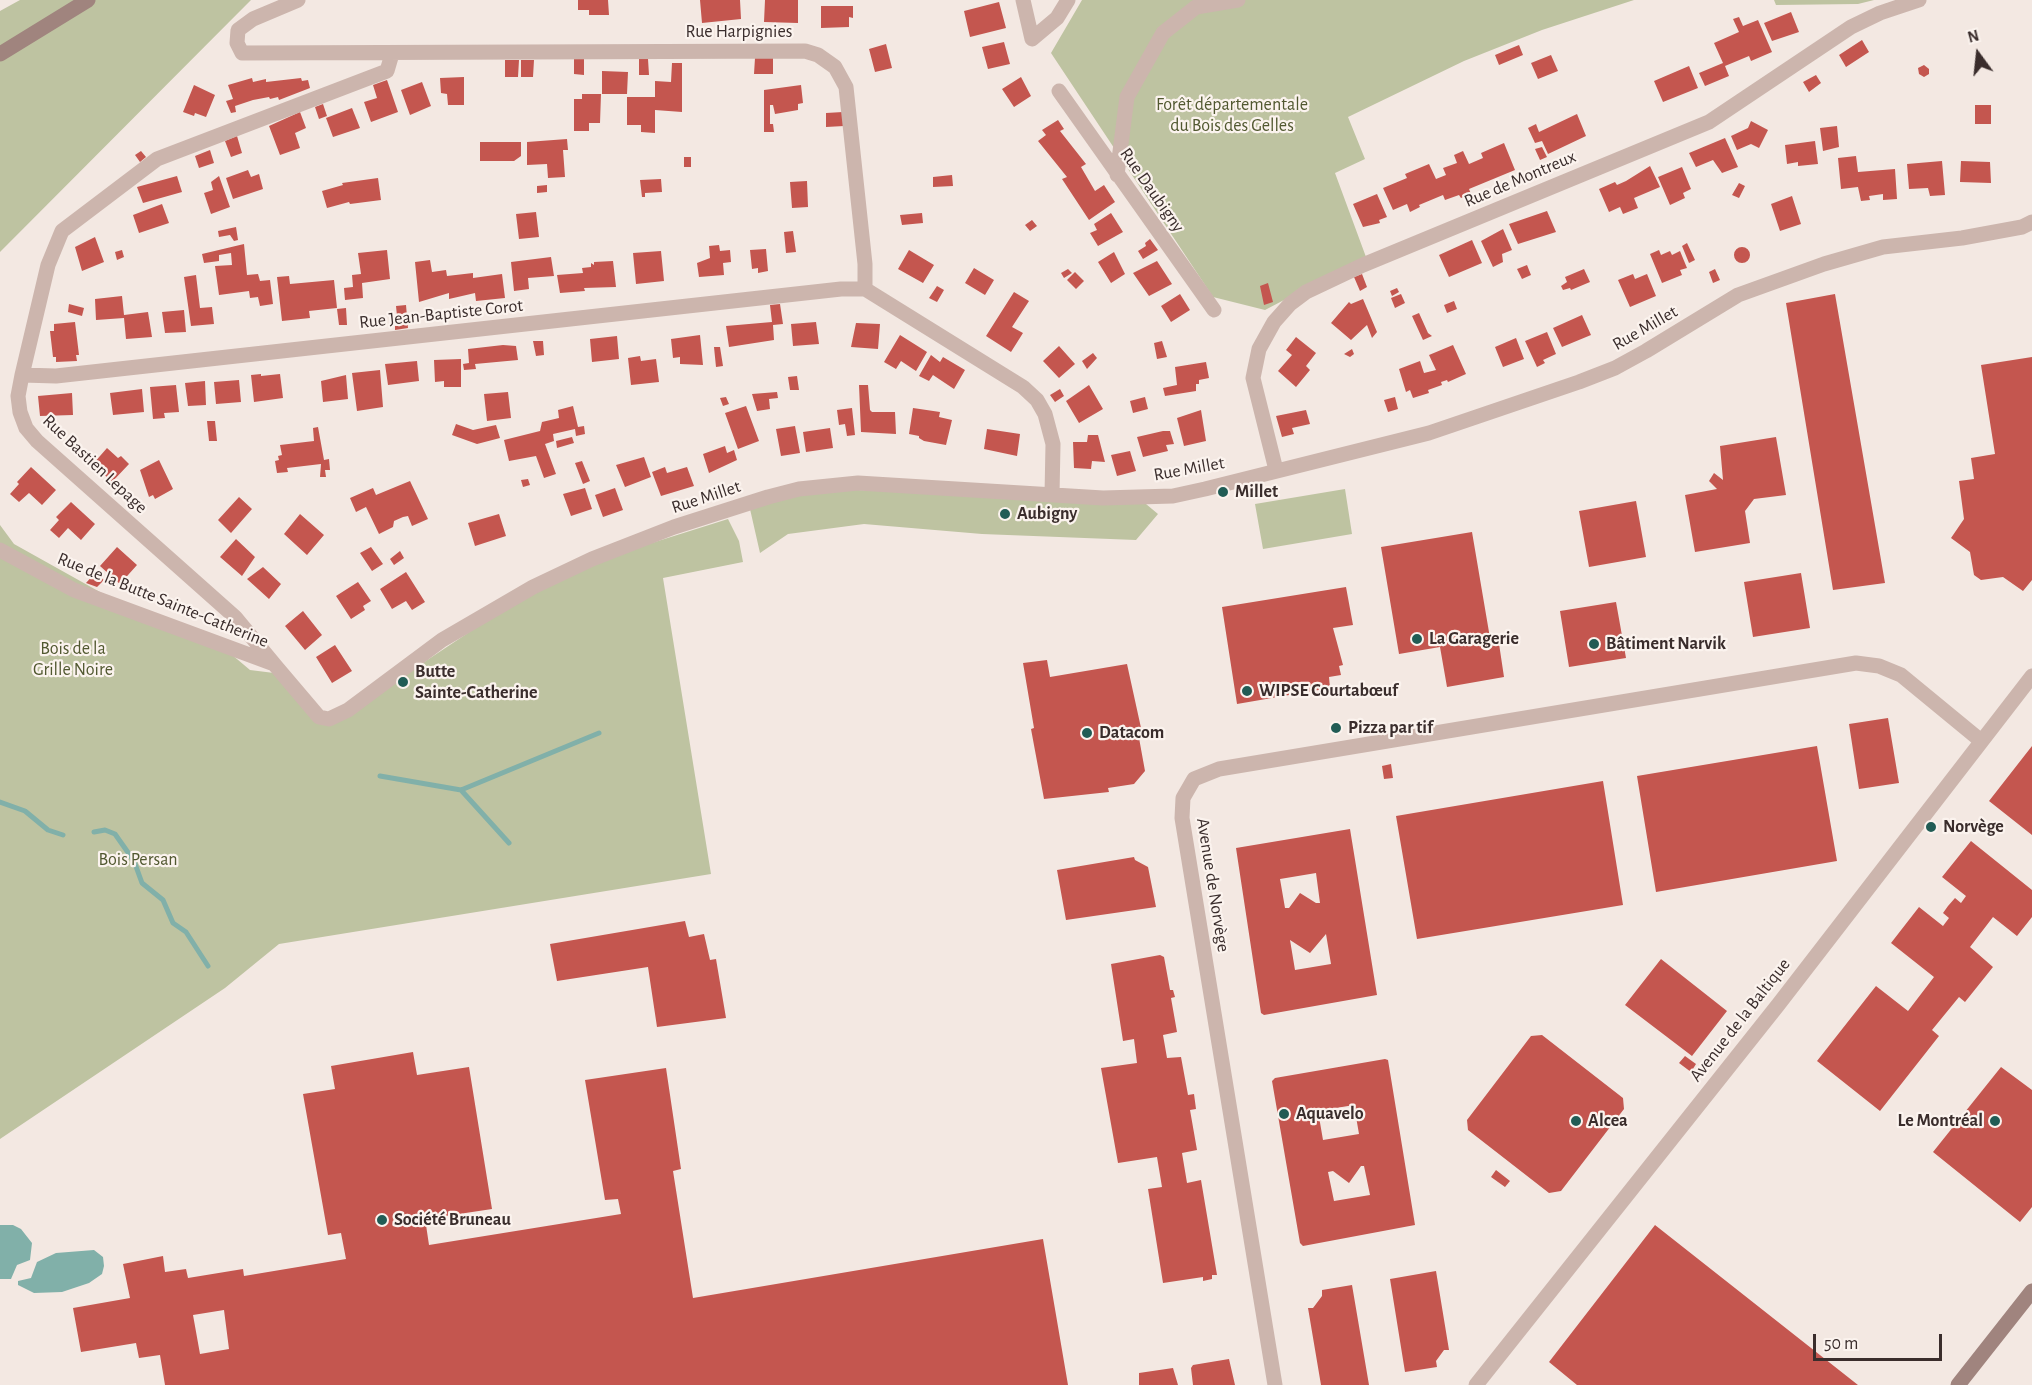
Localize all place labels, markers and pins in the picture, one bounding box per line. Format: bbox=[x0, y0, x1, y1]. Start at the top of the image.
place label: Millet bbox=[1235, 481, 1278, 503]
marker: Millet bbox=[1216, 485, 1230, 499]
place label: Aubigny bbox=[1017, 503, 1077, 525]
marker: Aubigny bbox=[998, 507, 1012, 521]
place label: La Garagerie bbox=[1429, 628, 1519, 650]
marker: La Garagerie bbox=[1410, 632, 1424, 646]
place label: Bâtiment Narvik bbox=[1606, 633, 1726, 655]
marker: Bâtiment Narvik bbox=[1587, 637, 1601, 651]
place label: Butte Sainte-Catherine bbox=[415, 661, 538, 704]
marker: Butte Sainte-Catherine bbox=[396, 675, 410, 689]
place label: WIPSE Courtabœuf bbox=[1259, 680, 1398, 702]
marker: WIPSE Courtabœuf bbox=[1240, 684, 1254, 698]
place label: Pizza par tif bbox=[1348, 717, 1433, 739]
marker: Pizza par tif bbox=[1329, 721, 1343, 735]
place label: Datacom bbox=[1099, 722, 1164, 744]
marker: Datacom bbox=[1080, 726, 1094, 740]
place label: Norvège bbox=[1943, 816, 2004, 838]
marker: Norvège bbox=[1924, 820, 1938, 834]
place label: Aquavelo bbox=[1296, 1103, 1364, 1125]
marker: Aquavelo bbox=[1277, 1107, 1291, 1121]
place label: Alcea bbox=[1588, 1110, 1628, 1132]
place label: Le Montréal bbox=[1898, 1110, 1983, 1132]
marker: Alcea bbox=[1569, 1114, 1583, 1128]
marker: Le Montréal bbox=[1988, 1114, 2002, 1128]
place label: Société Bruneau bbox=[394, 1209, 511, 1231]
marker: Société Bruneau bbox=[375, 1213, 389, 1227]

